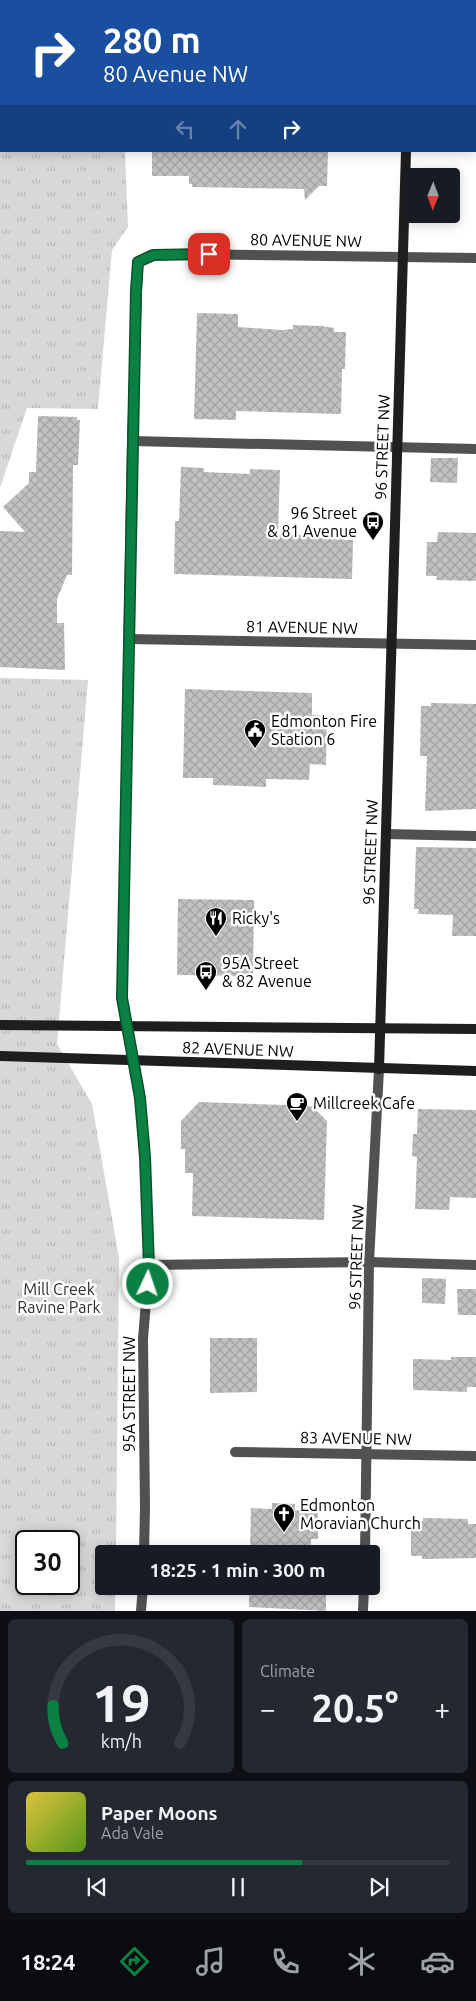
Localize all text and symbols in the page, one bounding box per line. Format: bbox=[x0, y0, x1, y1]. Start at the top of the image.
icon: right bbox=[20, 20, 85, 85]
text: 280 m bbox=[103, 20, 201, 60]
text: 80 Avenue NW bbox=[103, 61, 248, 86]
icon: left bbox=[171, 115, 199, 143]
icon: ahead bbox=[224, 115, 252, 143]
icon: right bbox=[277, 115, 305, 143]
north arrow bbox=[405, 168, 460, 222]
map controls bbox=[405, 168, 460, 223]
street label: 80 AVENUE NW bbox=[250, 230, 362, 250]
pin bbox=[188, 233, 230, 275]
icon: arrive bbox=[195, 240, 223, 268]
street label: 96 STREET NW bbox=[371, 394, 393, 500]
place label: 96 Street & 81 Avenue bbox=[267, 504, 358, 540]
bus stop icon: 96 Street & 81 Avenue bbox=[361, 510, 385, 541]
street label: 81 AVENUE NW bbox=[246, 617, 358, 637]
place label: Edmonton Fire Station 6 bbox=[271, 712, 377, 748]
public building icon: Edmonton Fire Station 6 bbox=[243, 718, 267, 749]
street label: 96 STREET NW bbox=[359, 799, 381, 905]
restaurant icon: Ricky's bbox=[204, 906, 228, 937]
place label: Ricky's bbox=[232, 909, 280, 927]
place label: 95A Street & 82 Avenue bbox=[222, 954, 312, 990]
bus stop icon: 95A Street & 82 Avenue bbox=[194, 960, 218, 991]
street label: 82 AVENUE NW bbox=[182, 1038, 294, 1060]
cafe icon: Millcreek Cafe bbox=[285, 1091, 309, 1122]
place label: Millcreek Cafe bbox=[313, 1094, 415, 1112]
street label: 96 STREET NW bbox=[345, 1204, 367, 1310]
position arrow bbox=[121, 1257, 173, 1309]
park label: Mill Creek Ravine Park bbox=[17, 1280, 101, 1316]
street label: 95A STREET NW bbox=[120, 1336, 138, 1452]
street label: 83 AVENUE NW bbox=[300, 1428, 412, 1448]
place label: Edmonton Moravian Church bbox=[300, 1496, 421, 1532]
church icon: Edmonton Moravian Church bbox=[272, 1502, 296, 1533]
speed limit sign: 30 bbox=[15, 1530, 80, 1595]
text: 18:25 · 1 min · 300 m bbox=[150, 1559, 325, 1581]
text: Climate bbox=[260, 1662, 315, 1680]
text: 19 bbox=[92, 1674, 150, 1732]
text: 20.5° bbox=[311, 1687, 399, 1729]
text: − bbox=[260, 1693, 276, 1724]
text: + bbox=[434, 1693, 450, 1724]
text: km/h bbox=[100, 1731, 142, 1751]
text: Paper Moons bbox=[101, 1802, 218, 1824]
text: Ada Vale bbox=[101, 1824, 164, 1842]
icon: previous bbox=[83, 1873, 111, 1901]
icon: pause bbox=[224, 1873, 252, 1901]
icon: next bbox=[365, 1873, 393, 1901]
icon: directions bbox=[117, 1944, 152, 1979]
icon: music bbox=[193, 1944, 228, 1979]
icon: phone bbox=[268, 1944, 303, 1979]
icon: climate bbox=[344, 1944, 379, 1979]
icon: car bbox=[420, 1944, 455, 1979]
text: 18:24 bbox=[20, 1949, 76, 1974]

